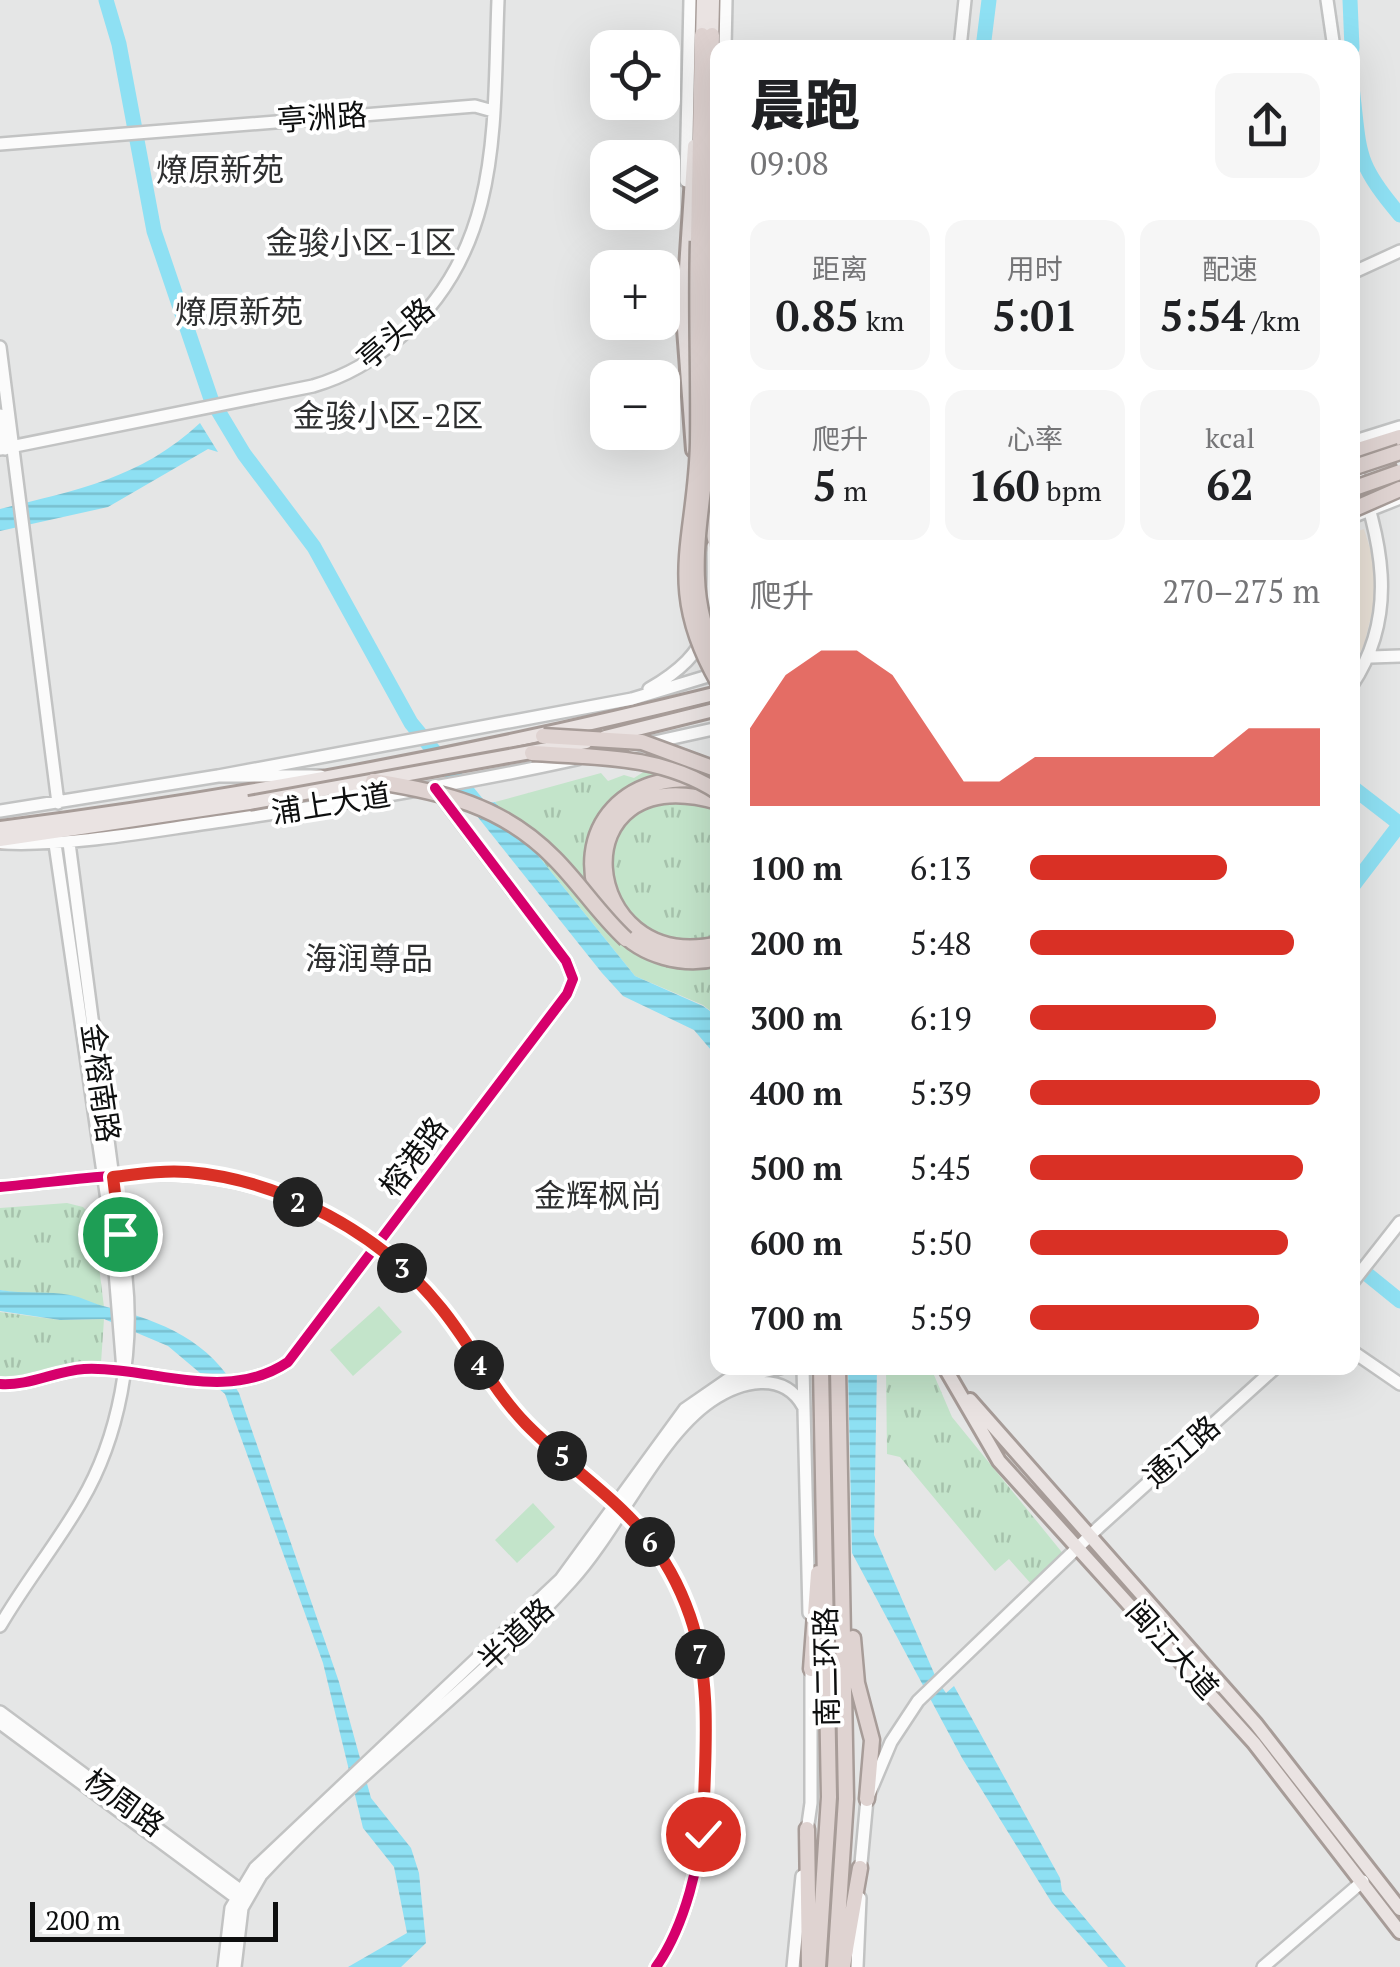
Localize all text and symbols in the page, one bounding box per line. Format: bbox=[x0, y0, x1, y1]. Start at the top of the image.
map controls bbox=[590, 30, 680, 450]
button: locate bbox=[590, 30, 680, 120]
text: 晨跑 bbox=[750, 68, 860, 141]
button: share bbox=[1215, 73, 1320, 178]
street label: 亭洲路 bbox=[276, 94, 368, 140]
button: layers bbox=[590, 140, 680, 230]
text: 09:08 bbox=[750, 142, 829, 184]
district label: 燎原新苑 bbox=[156, 148, 284, 190]
district label: 金骏小区-1区 bbox=[266, 221, 456, 263]
button: + bbox=[590, 250, 680, 340]
text: 距离 bbox=[812, 250, 868, 287]
text: 用时 bbox=[1007, 250, 1063, 287]
text: 配速 bbox=[1202, 250, 1258, 287]
text: 0.85 bbox=[775, 287, 859, 343]
text: 5:01 bbox=[992, 287, 1078, 343]
text: 5:54 bbox=[1160, 287, 1245, 343]
street label: 亭头路 bbox=[348, 289, 442, 378]
district label: 燎原新苑 bbox=[175, 290, 303, 332]
text: km bbox=[859, 302, 905, 339]
text: /km bbox=[1245, 302, 1300, 339]
button: − bbox=[590, 360, 680, 450]
district label: 金骏小区-2区 bbox=[293, 394, 483, 436]
text: kcal bbox=[1205, 419, 1255, 456]
text: 爬升 bbox=[812, 420, 868, 457]
text: 心率 bbox=[1007, 420, 1063, 457]
text: 62 bbox=[1206, 456, 1254, 512]
text: 5 bbox=[813, 457, 836, 513]
text: 160 bbox=[968, 457, 1040, 513]
text: m bbox=[836, 472, 867, 509]
text: bpm bbox=[1040, 472, 1102, 509]
text: 270–275 m bbox=[1162, 570, 1320, 612]
text: 爬升 bbox=[750, 574, 814, 616]
street label: 浦上大道 bbox=[268, 774, 393, 832]
text: 100 m bbox=[750, 847, 842, 889]
text: 6:13 bbox=[910, 847, 972, 889]
text: 200 m bbox=[750, 922, 842, 964]
text: 5:48 bbox=[910, 922, 972, 964]
district label: 海润尊品 bbox=[305, 937, 433, 979]
text: 300 m bbox=[750, 997, 842, 1039]
text: 6:19 bbox=[910, 997, 972, 1039]
street label: 金榕南路 bbox=[73, 1021, 129, 1145]
text: 400 m bbox=[750, 1072, 842, 1114]
text: 5:39 bbox=[910, 1072, 972, 1114]
street label: 榕港路 bbox=[370, 1108, 456, 1204]
text: 500 m bbox=[750, 1147, 842, 1189]
text: 5:45 bbox=[910, 1147, 972, 1189]
district label: 金辉枫尚 bbox=[534, 1174, 662, 1216]
pin: 2 bbox=[273, 1177, 323, 1227]
text: 2 bbox=[290, 1183, 306, 1220]
pin bbox=[78, 1192, 163, 1277]
icon: arrive bbox=[93, 1207, 148, 1262]
text: 600 m bbox=[750, 1222, 842, 1264]
text: 5:50 bbox=[910, 1222, 972, 1264]
pin: 3 bbox=[377, 1243, 427, 1293]
text: 3 bbox=[394, 1249, 410, 1286]
text: 700 m bbox=[750, 1297, 842, 1339]
text: 5:59 bbox=[910, 1297, 972, 1339]
pin: 4 bbox=[454, 1340, 504, 1390]
text: 4 bbox=[471, 1346, 487, 1383]
street label: 通江路 bbox=[1135, 1406, 1228, 1496]
pin: 5 bbox=[537, 1431, 587, 1481]
text: 5 bbox=[554, 1437, 570, 1474]
pin: 6 bbox=[625, 1517, 675, 1567]
text: 6 bbox=[642, 1523, 658, 1560]
street label: 半道路 bbox=[469, 1589, 562, 1680]
street label: 闽江大道 bbox=[1118, 1591, 1228, 1707]
street label: 南二环路 bbox=[805, 1607, 847, 1727]
pin: 7 bbox=[675, 1629, 725, 1679]
text: 7 bbox=[692, 1635, 708, 1672]
street label: 杨周路 bbox=[76, 1760, 173, 1845]
pin bbox=[661, 1792, 746, 1877]
icon: check bbox=[676, 1807, 731, 1862]
scale bar bbox=[30, 1897, 278, 1942]
text: 200 m bbox=[45, 1901, 121, 1938]

